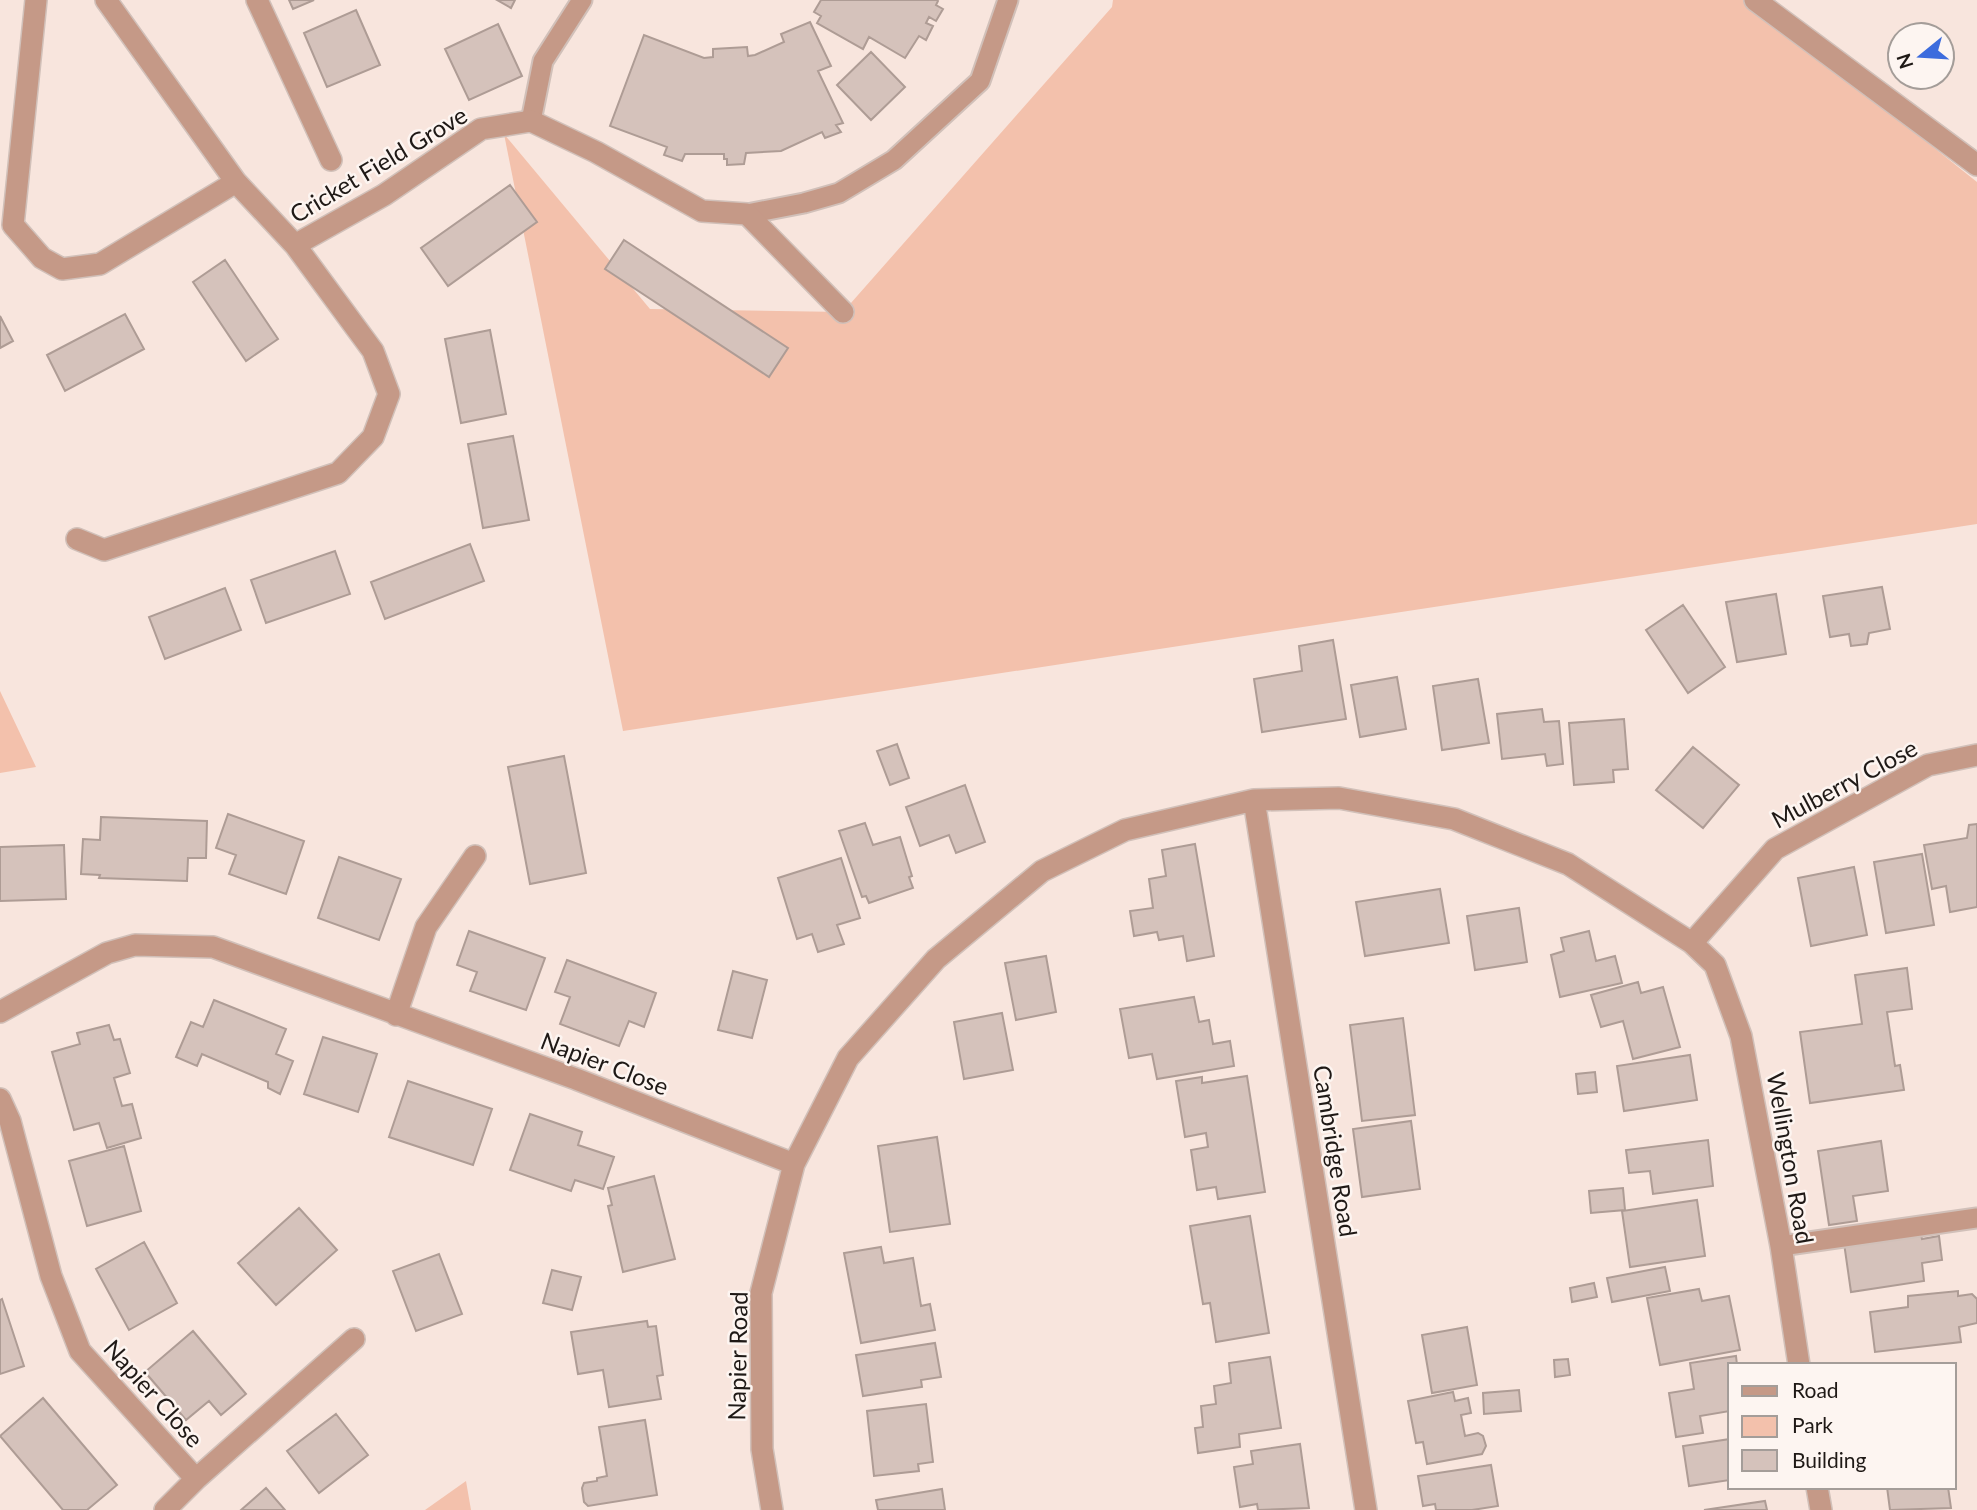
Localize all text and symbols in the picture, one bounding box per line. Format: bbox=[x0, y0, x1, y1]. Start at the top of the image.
north arrow bbox=[1886, 21, 1956, 91]
text: N bbox=[1891, 51, 1918, 72]
street label: Cricket Field Grove bbox=[284, 100, 472, 228]
street label: Mulberry Close bbox=[1766, 732, 1922, 834]
street label: Napier Close bbox=[537, 1025, 673, 1101]
street label: Cambridge Road bbox=[1308, 1063, 1364, 1239]
street label: Wellington Road bbox=[1762, 1070, 1820, 1246]
street label: Napier Road bbox=[721, 1291, 753, 1421]
street label: Napier Close bbox=[98, 1333, 210, 1453]
legend bbox=[1728, 1363, 1956, 1489]
text: Road bbox=[1792, 1377, 1839, 1402]
text: Park bbox=[1792, 1412, 1833, 1437]
text: Building bbox=[1792, 1447, 1867, 1472]

